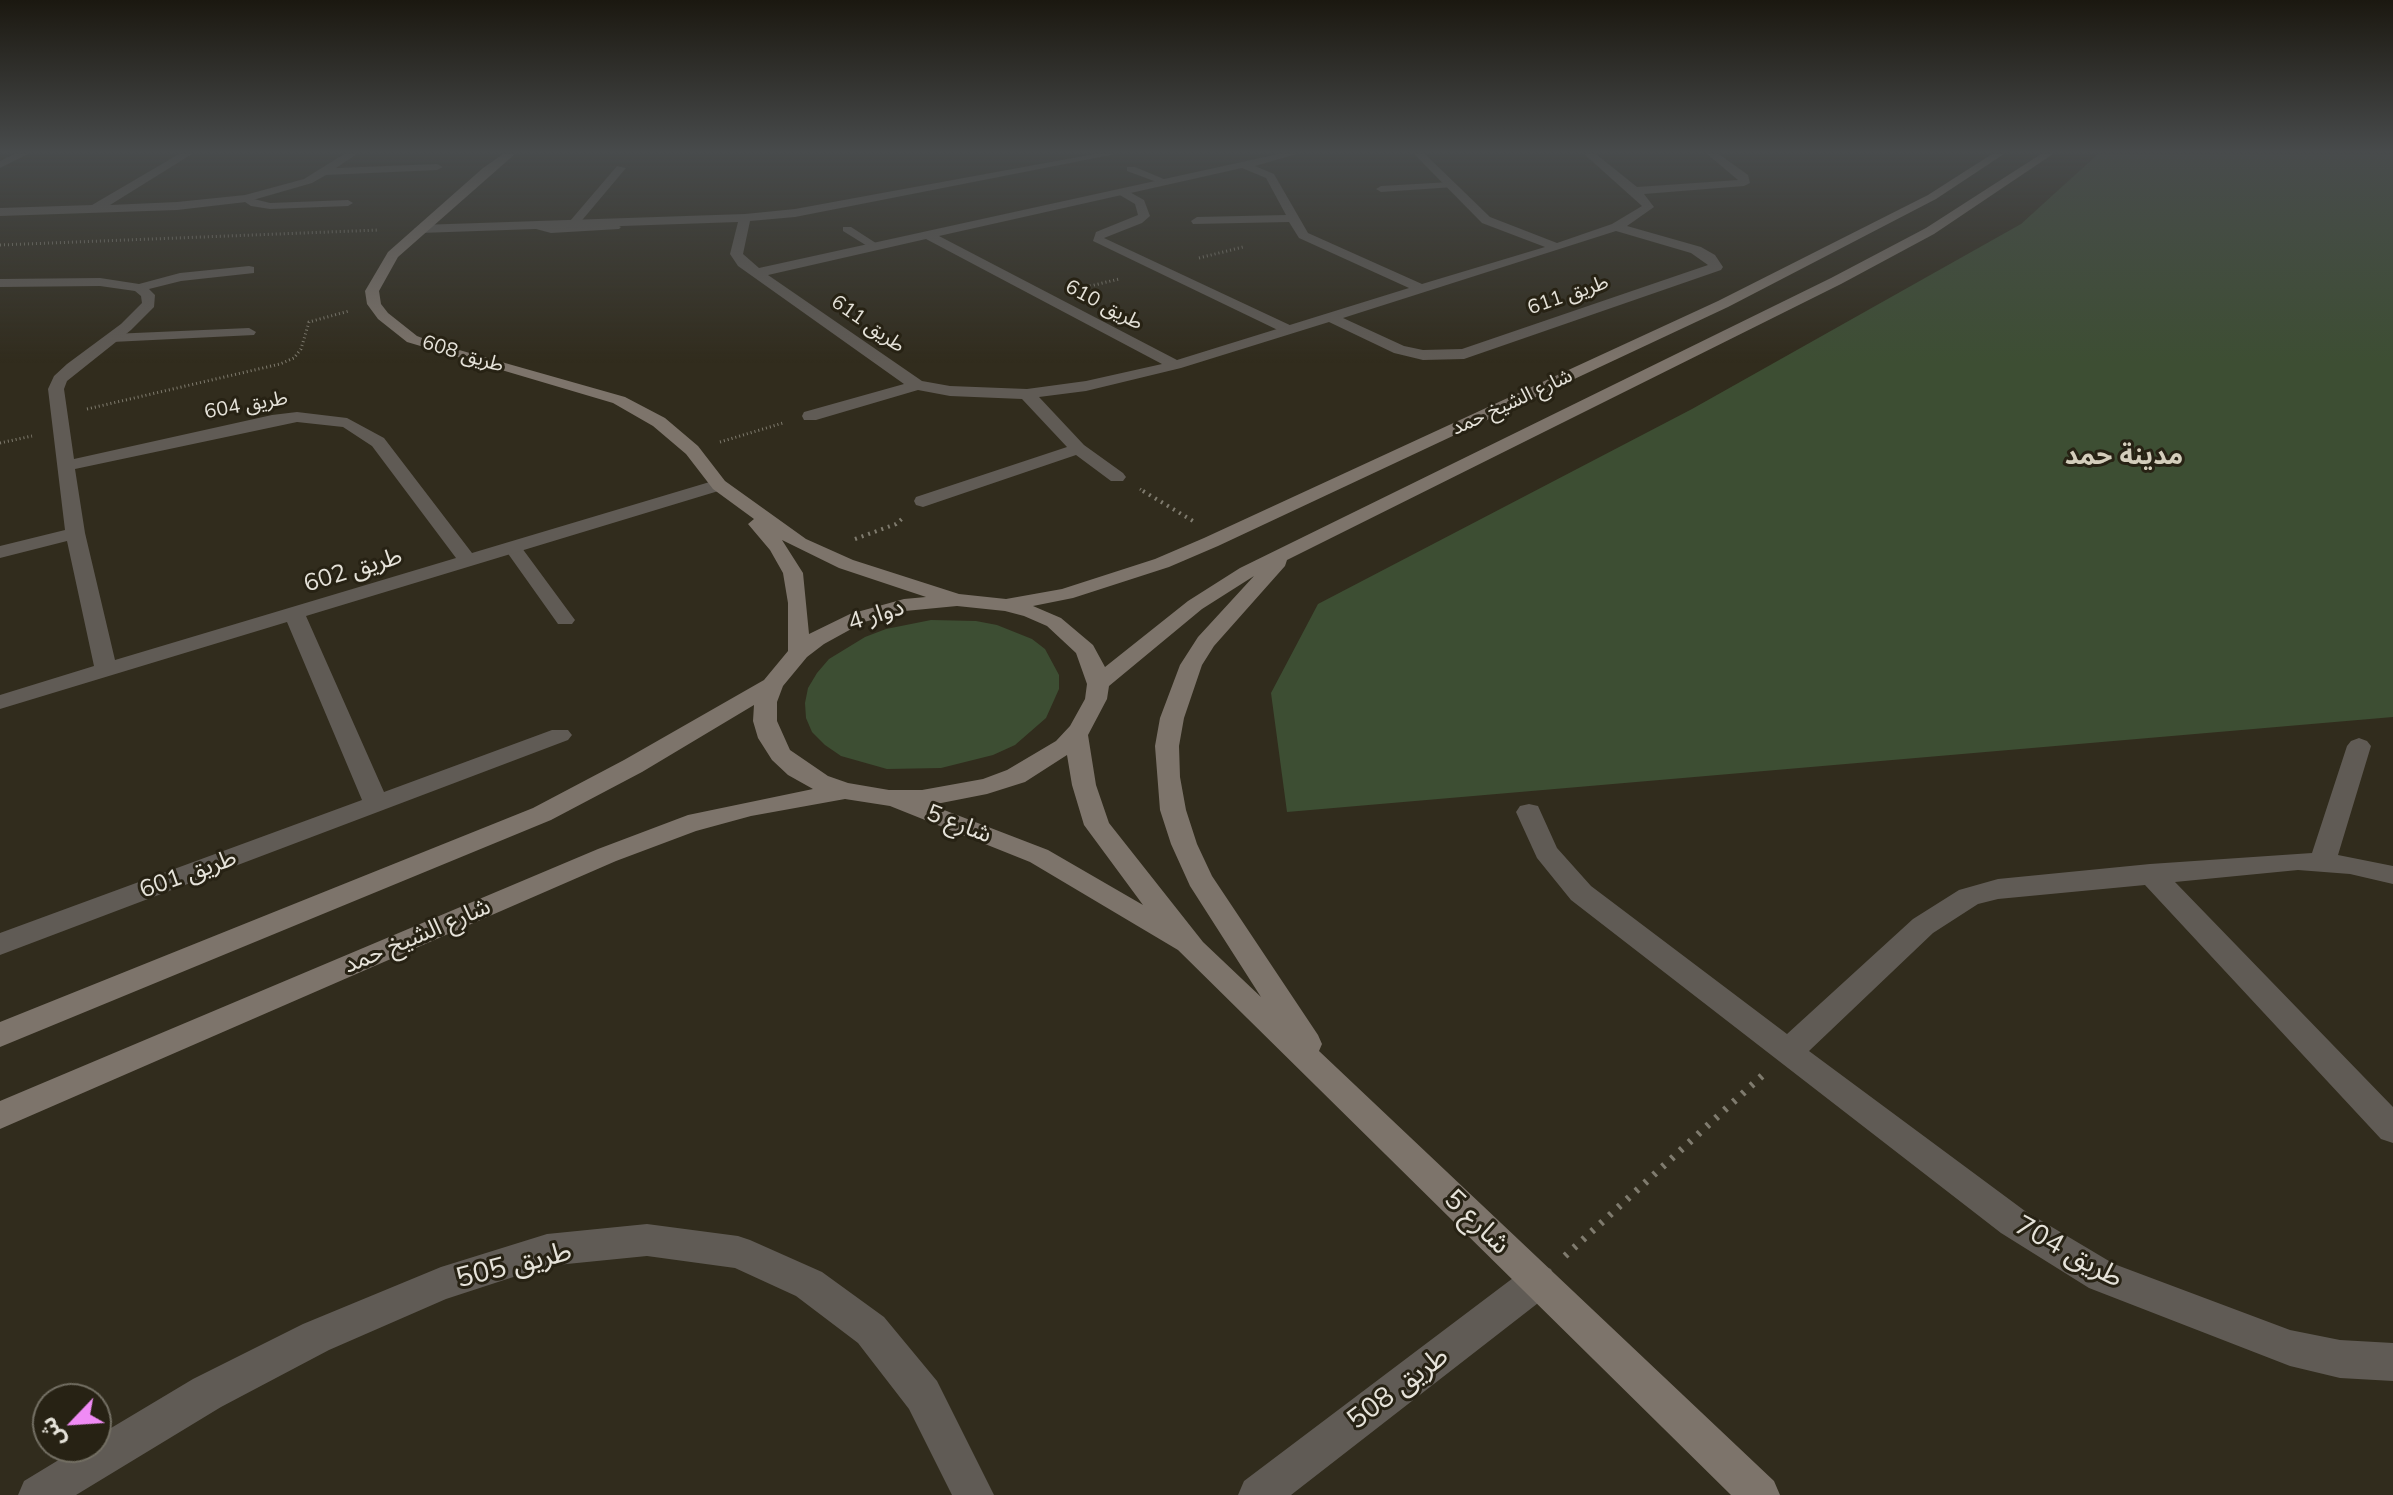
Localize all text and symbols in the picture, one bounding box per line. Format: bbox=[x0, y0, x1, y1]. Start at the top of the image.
street label: طريق 611 bbox=[1524, 270, 1612, 320]
street label: طريق 610 bbox=[1061, 275, 1147, 335]
street label: طريق 611 bbox=[827, 290, 909, 358]
street label: طريق 608 bbox=[419, 330, 507, 378]
street label: شارع الشيخ حمد bbox=[1448, 363, 1576, 441]
street label: طريق 604 bbox=[202, 386, 290, 424]
district label: مدينة حمد bbox=[2065, 440, 2183, 472]
street label: طريق 602 bbox=[300, 541, 406, 599]
street label: دوار 4 bbox=[844, 593, 908, 637]
street label: شارع 5 bbox=[922, 798, 996, 850]
street label: طريق 601 bbox=[136, 843, 240, 905]
street label: شارع الشيخ حمد bbox=[339, 892, 495, 980]
street label: شارع 5 bbox=[1437, 1183, 1517, 1261]
street label: طريق 704 bbox=[2009, 1209, 2129, 1295]
street label: طريق 505 bbox=[453, 1234, 575, 1296]
street label: طريق 508 bbox=[1341, 1339, 1455, 1437]
north arrow bbox=[32, 1383, 112, 1463]
text: ش bbox=[33, 1413, 71, 1452]

